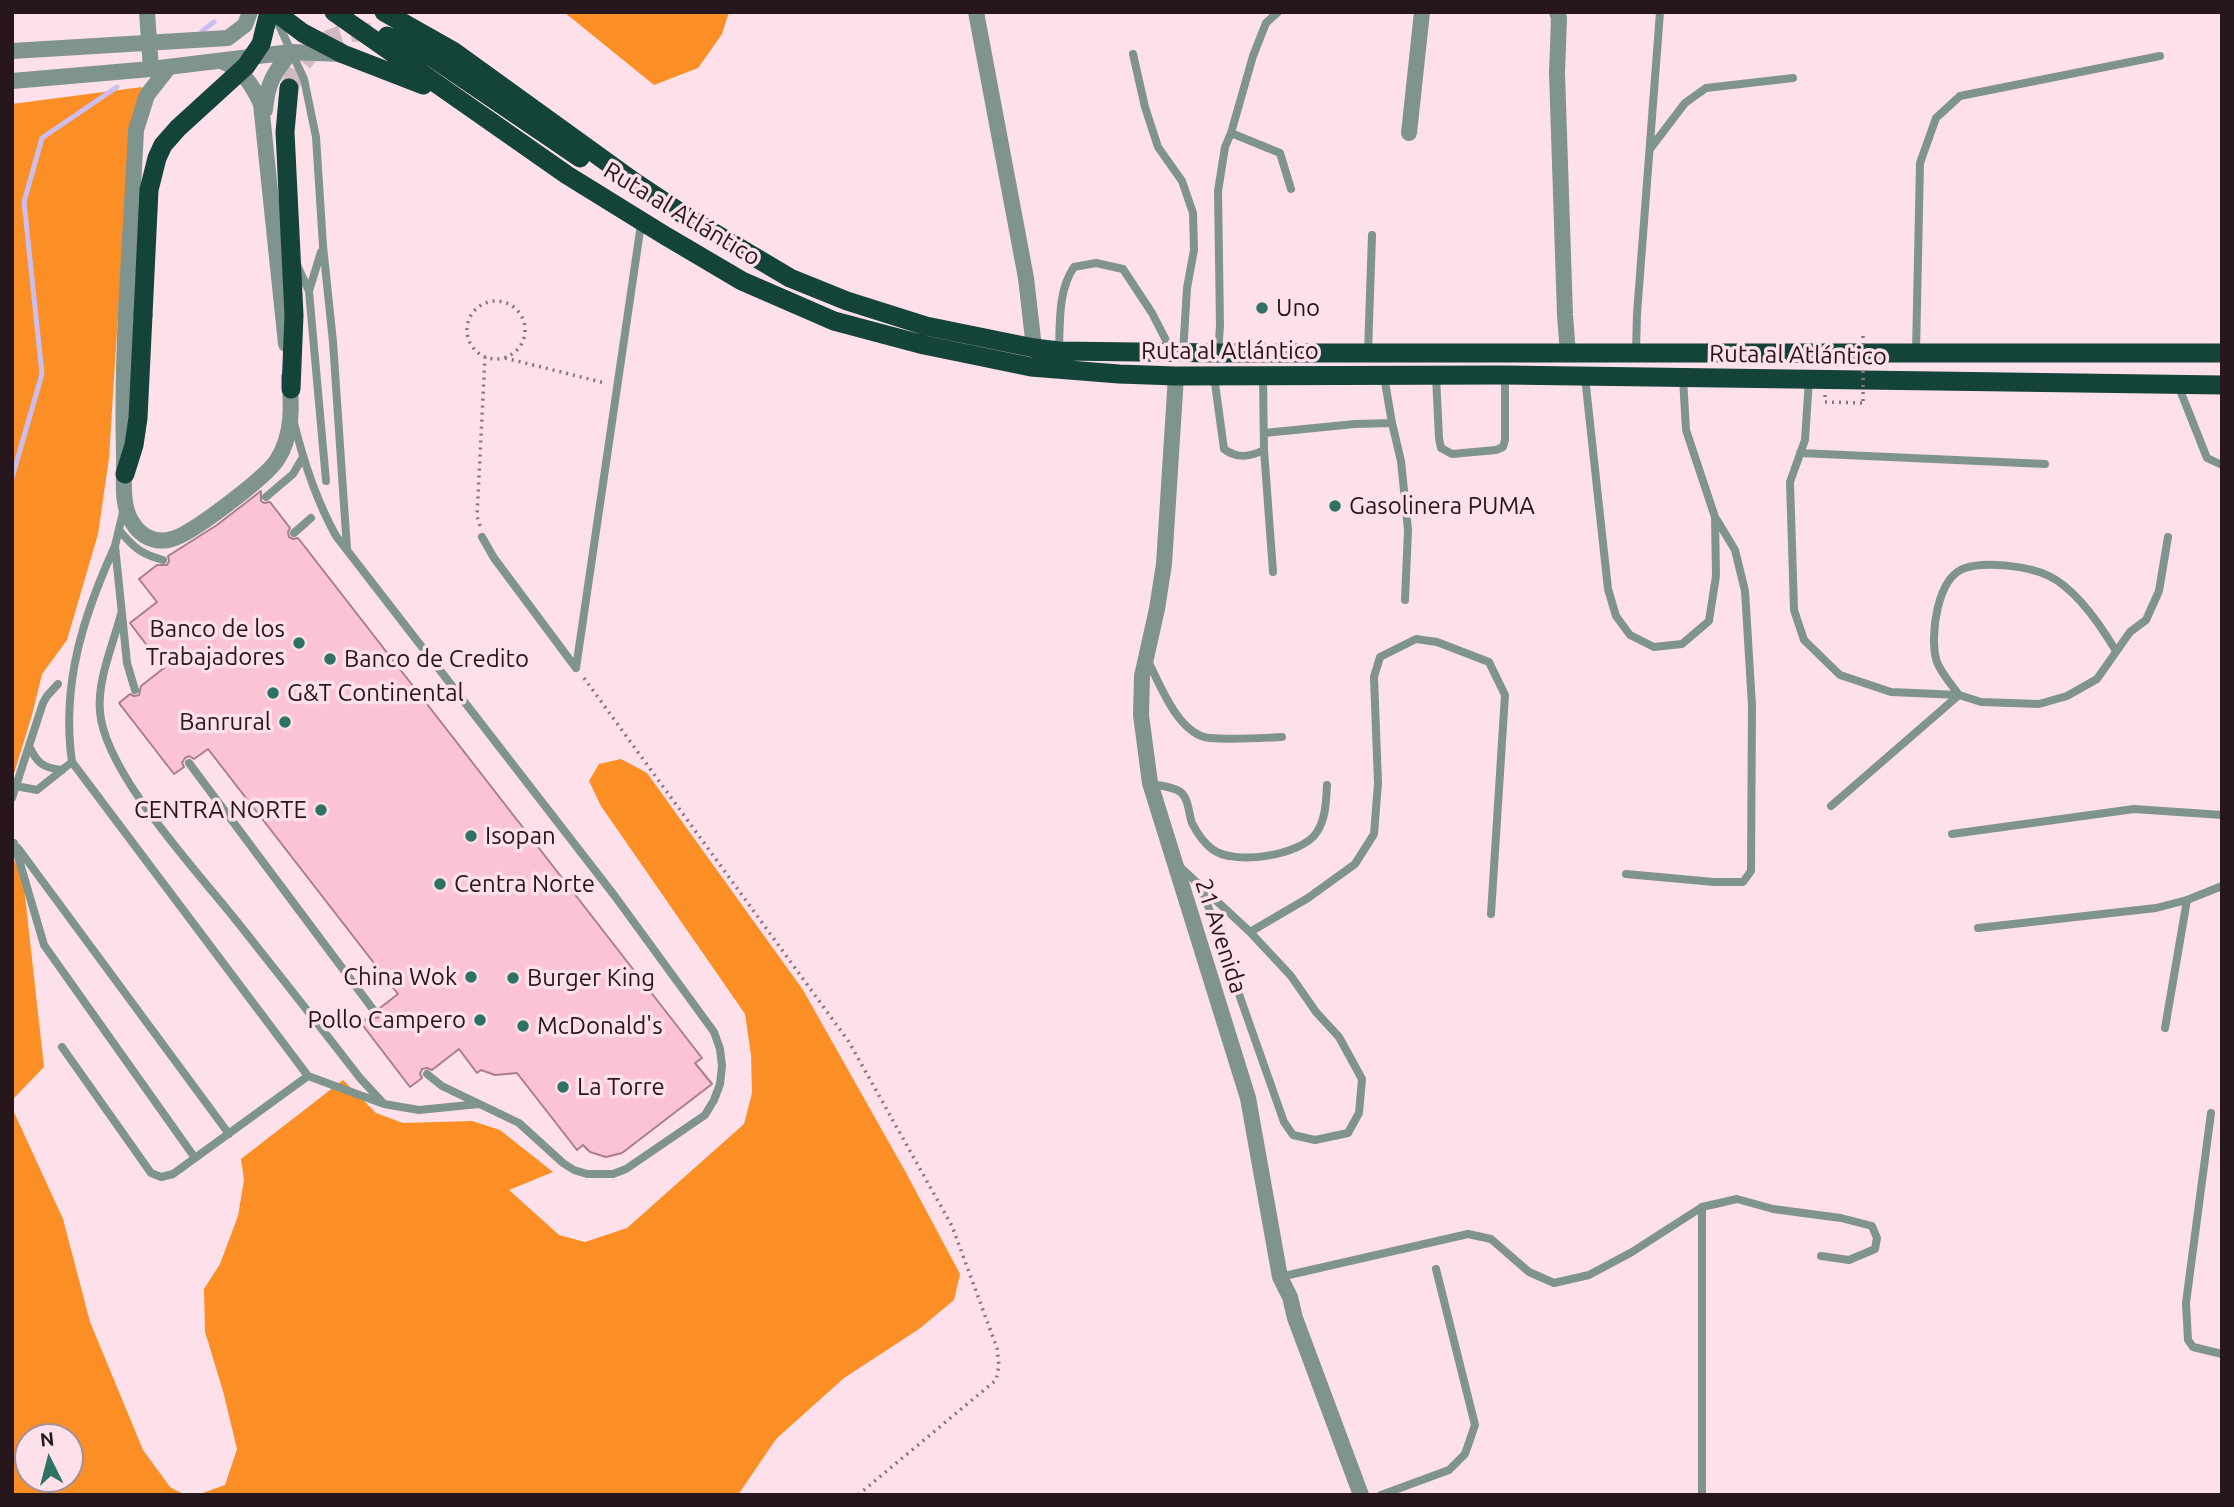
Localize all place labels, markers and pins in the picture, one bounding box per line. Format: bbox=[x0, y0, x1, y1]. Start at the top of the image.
place label: Uno bbox=[1276, 294, 1320, 322]
marker: Uno bbox=[1254, 300, 1270, 316]
place label: Gasolinera PUMA bbox=[1349, 492, 1535, 520]
marker: Gasolinera PUMA bbox=[1327, 498, 1343, 514]
place label: Banco de los Trabajadores bbox=[146, 615, 285, 671]
marker: Banco de los Trabajadores bbox=[291, 635, 307, 651]
place label: Banco de Credito bbox=[344, 645, 529, 673]
marker: Banco de Credito bbox=[322, 651, 338, 667]
place label: G&T Continental bbox=[287, 679, 464, 707]
marker: G&T Continental bbox=[265, 685, 281, 701]
place label: Banrural bbox=[179, 708, 271, 736]
marker: Banrural bbox=[277, 714, 293, 730]
place label: CENTRA NORTE bbox=[134, 796, 307, 824]
marker: CENTRA NORTE bbox=[313, 802, 329, 818]
place label: Isopan bbox=[485, 822, 556, 850]
marker: Isopan bbox=[463, 828, 479, 844]
place label: Centra Norte bbox=[454, 870, 595, 898]
marker: Centra Norte bbox=[432, 876, 448, 892]
place label: China Wok bbox=[343, 963, 457, 991]
place label: Burger King bbox=[527, 964, 655, 992]
marker: China Wok bbox=[463, 969, 479, 985]
marker: Burger King bbox=[505, 970, 521, 986]
place label: Pollo Campero bbox=[308, 1006, 466, 1034]
marker: Pollo Campero bbox=[472, 1012, 488, 1028]
place label: McDonald's bbox=[537, 1012, 663, 1040]
marker: McDonald's bbox=[515, 1018, 531, 1034]
place label: La Torre bbox=[577, 1073, 665, 1101]
marker: La Torre bbox=[555, 1079, 571, 1095]

